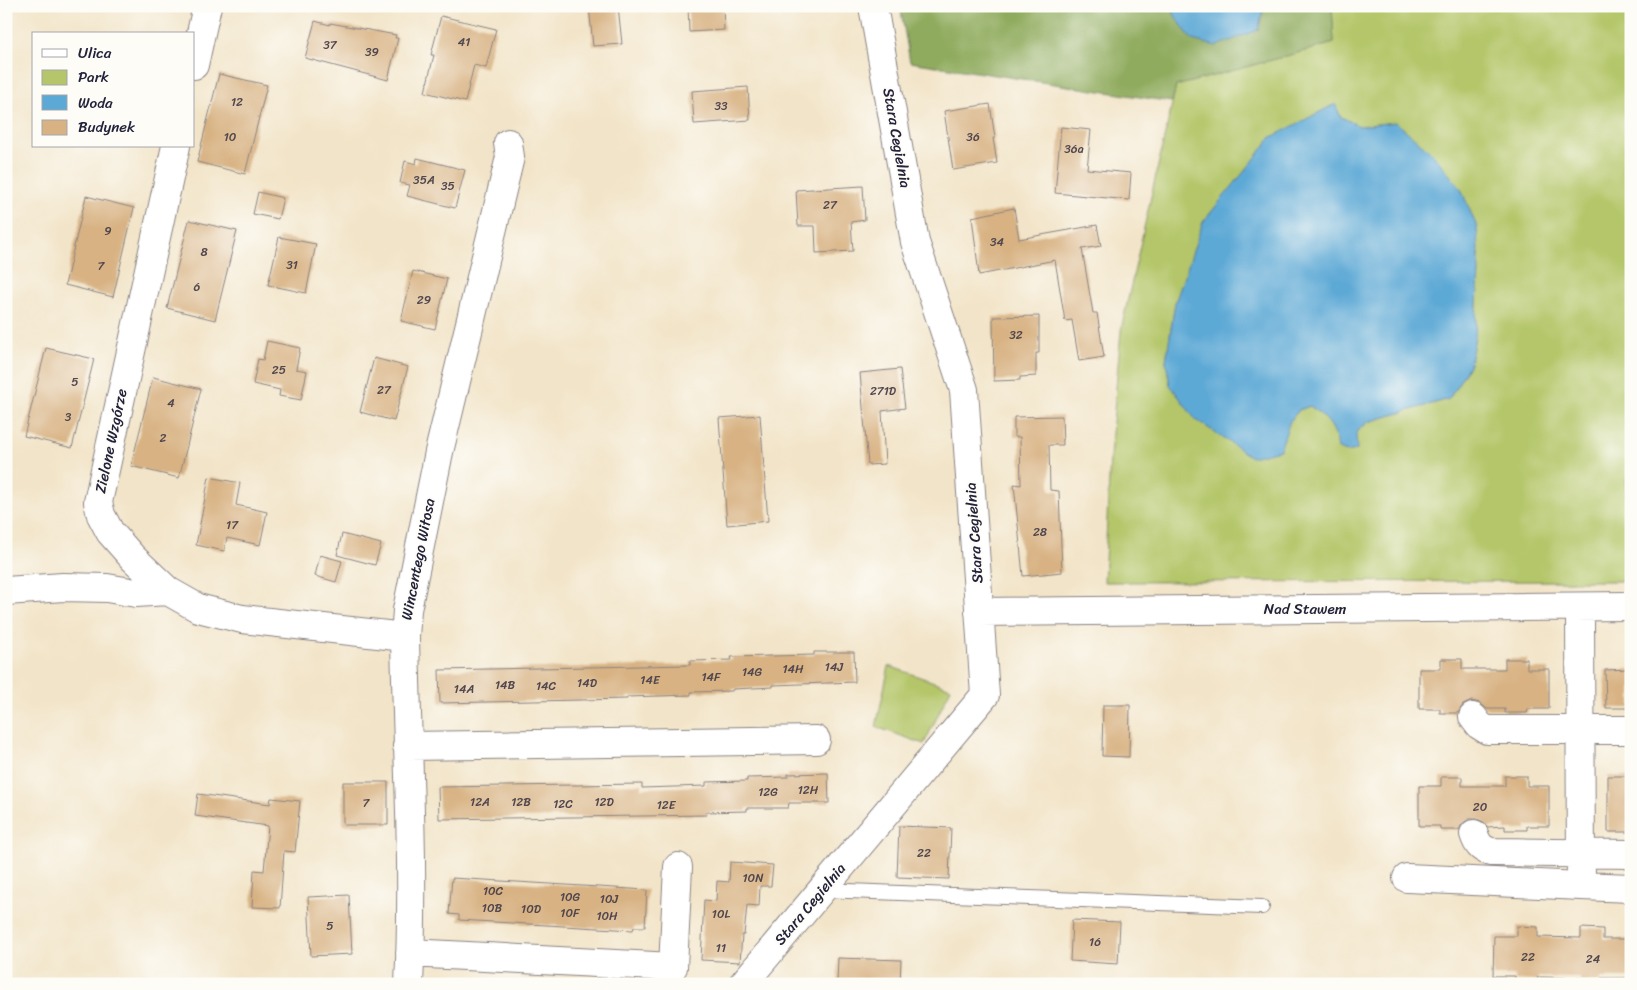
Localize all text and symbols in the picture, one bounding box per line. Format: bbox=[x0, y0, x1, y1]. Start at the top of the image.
house number: 41 bbox=[458, 31, 470, 53]
legend bbox=[32, 32, 195, 148]
house number: 37 bbox=[323, 34, 338, 56]
text: Ulica bbox=[78, 40, 112, 66]
house number: 39 bbox=[365, 41, 379, 63]
text: Park bbox=[78, 64, 109, 90]
street label: Stara Cegielnia bbox=[875, 86, 919, 191]
text: Woda bbox=[78, 90, 113, 116]
house number: 12 bbox=[231, 91, 243, 113]
house number: 33 bbox=[714, 95, 728, 117]
text: Budynek bbox=[78, 114, 136, 140]
house number: 10 bbox=[224, 126, 237, 148]
house number: 36 bbox=[966, 126, 980, 148]
house number: 36a bbox=[1064, 138, 1084, 160]
house number: 35A bbox=[413, 169, 435, 191]
house number: 35 bbox=[441, 175, 455, 197]
house number: 27 bbox=[823, 194, 838, 216]
house number: 9 bbox=[104, 220, 112, 242]
house number: 34 bbox=[990, 231, 1005, 253]
house number: 8 bbox=[200, 241, 208, 263]
house number: 31 bbox=[286, 254, 298, 276]
house number: 7 bbox=[98, 255, 106, 277]
house number: 6 bbox=[194, 276, 201, 298]
house number: 29 bbox=[417, 289, 431, 311]
house number: 32 bbox=[1009, 324, 1023, 346]
house number: 25 bbox=[272, 359, 286, 381]
house number: 5 bbox=[71, 371, 79, 393]
house number: 27 bbox=[377, 379, 392, 401]
house number: 271D bbox=[870, 380, 897, 402]
street label: Zielone Wzgórze bbox=[87, 386, 135, 496]
house number: 4 bbox=[167, 392, 175, 414]
house number: 3 bbox=[65, 406, 72, 428]
house number: 2 bbox=[160, 427, 167, 449]
street label: Stara Cegielnia bbox=[957, 481, 990, 584]
street label: Wincentego Witosa bbox=[393, 495, 443, 622]
house number: 17 bbox=[226, 514, 239, 536]
house number: 28 bbox=[1033, 521, 1047, 543]
street label: Nad Stawem bbox=[1264, 596, 1347, 622]
house number: 14J bbox=[825, 656, 844, 678]
house number: 14H bbox=[782, 658, 804, 680]
house number: 14G bbox=[742, 661, 763, 683]
house number: 14F bbox=[701, 666, 721, 688]
house number: 14E bbox=[640, 669, 661, 691]
house number: 14D bbox=[577, 672, 598, 694]
house number: 14B bbox=[495, 674, 516, 696]
house number: 14C bbox=[536, 675, 557, 697]
house number: 14A bbox=[454, 678, 474, 700]
house number: 12H bbox=[798, 779, 819, 801]
house number: 12G bbox=[758, 781, 778, 803]
house number: 12A bbox=[470, 791, 490, 813]
house number: 12B bbox=[511, 791, 531, 813]
house number: 12D bbox=[594, 791, 614, 813]
house number: 7 bbox=[363, 792, 371, 814]
house number: 12C bbox=[553, 793, 573, 815]
house number: 12E bbox=[657, 794, 677, 816]
house number: 20 bbox=[1473, 796, 1488, 818]
house number: 22 bbox=[917, 842, 931, 864]
street label: Stara Cegielnia bbox=[768, 857, 853, 951]
house number: 10N bbox=[742, 867, 764, 889]
house number: 10C bbox=[483, 880, 504, 902]
house number: 10G bbox=[560, 886, 581, 908]
house number: 10J bbox=[600, 888, 619, 910]
house number: 10B bbox=[482, 897, 503, 919]
house number: 10D bbox=[521, 898, 542, 920]
house number: 10F bbox=[560, 902, 580, 924]
house number: 10L bbox=[712, 903, 731, 925]
house number: 10H bbox=[596, 905, 618, 927]
house number: 5 bbox=[326, 915, 334, 937]
house number: 16 bbox=[1089, 931, 1101, 953]
house number: 11 bbox=[716, 937, 726, 959]
house number: 22 bbox=[1521, 946, 1535, 968]
house number: 24 bbox=[1586, 948, 1601, 970]

